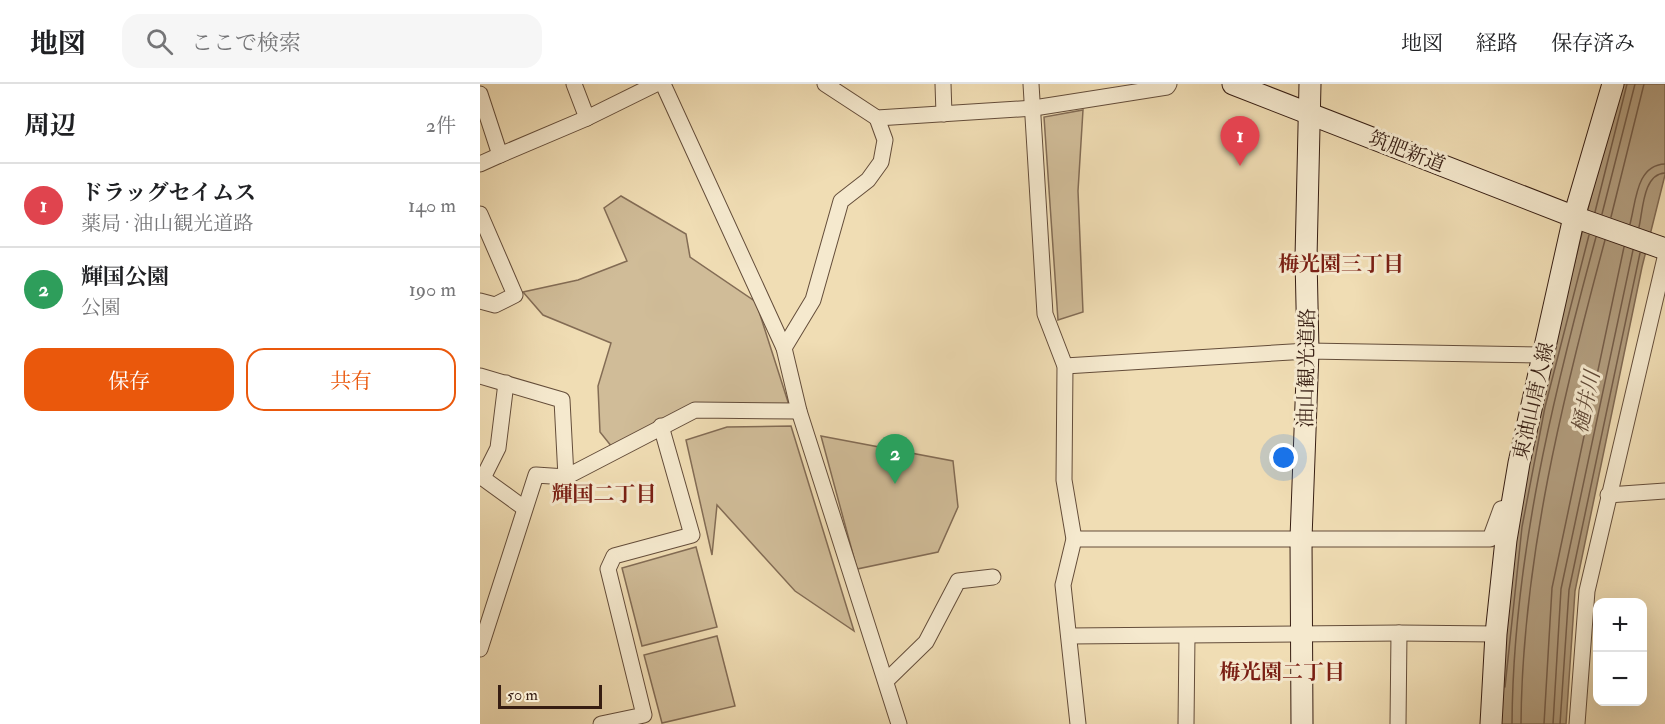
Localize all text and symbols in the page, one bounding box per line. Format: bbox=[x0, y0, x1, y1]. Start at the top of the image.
search box bbox=[122, 14, 542, 68]
icon: search bbox=[143, 25, 176, 58]
text: 地図 bbox=[30, 27, 86, 62]
text: ここで検索 bbox=[191, 29, 301, 57]
text: 地図 bbox=[1401, 30, 1443, 57]
text: 経路 bbox=[1476, 30, 1518, 57]
text: 保存済み bbox=[1551, 30, 1635, 57]
text: 周辺 bbox=[24, 110, 76, 142]
text: 2件 bbox=[426, 113, 456, 138]
pin: 1 bbox=[1220, 116, 1260, 166]
street label: 筑肥新道 bbox=[1365, 125, 1449, 177]
text: ドラッグセイムス bbox=[81, 179, 256, 207]
text: 1 bbox=[40, 193, 47, 218]
text: 140 m bbox=[408, 193, 456, 218]
text: 薬局 · 油山観光道路 bbox=[81, 211, 253, 236]
district label: 梅光園三丁目 bbox=[1278, 251, 1404, 278]
text: 輝国公園 bbox=[81, 263, 169, 291]
text: 2 bbox=[38, 277, 49, 302]
text: 190 m bbox=[409, 277, 456, 302]
text: 公園 bbox=[81, 295, 121, 320]
street label: 油山観光道路 bbox=[1293, 308, 1320, 428]
street label: 東油山唐人線 bbox=[1508, 340, 1559, 462]
button: 保存 bbox=[24, 348, 234, 411]
button: 共有 bbox=[246, 348, 456, 411]
water label: 樋井川 bbox=[1567, 367, 1607, 436]
pin: 2 bbox=[876, 434, 914, 484]
your location bbox=[1269, 443, 1298, 472]
district label: 輝国二丁目 bbox=[552, 481, 657, 508]
map controls bbox=[1593, 598, 1647, 706]
button: + bbox=[1593, 598, 1647, 652]
button: − bbox=[1593, 652, 1647, 706]
district label: 梅光園二丁目 bbox=[1219, 659, 1345, 686]
scale bar bbox=[498, 682, 602, 710]
text: 50 m bbox=[507, 685, 538, 705]

